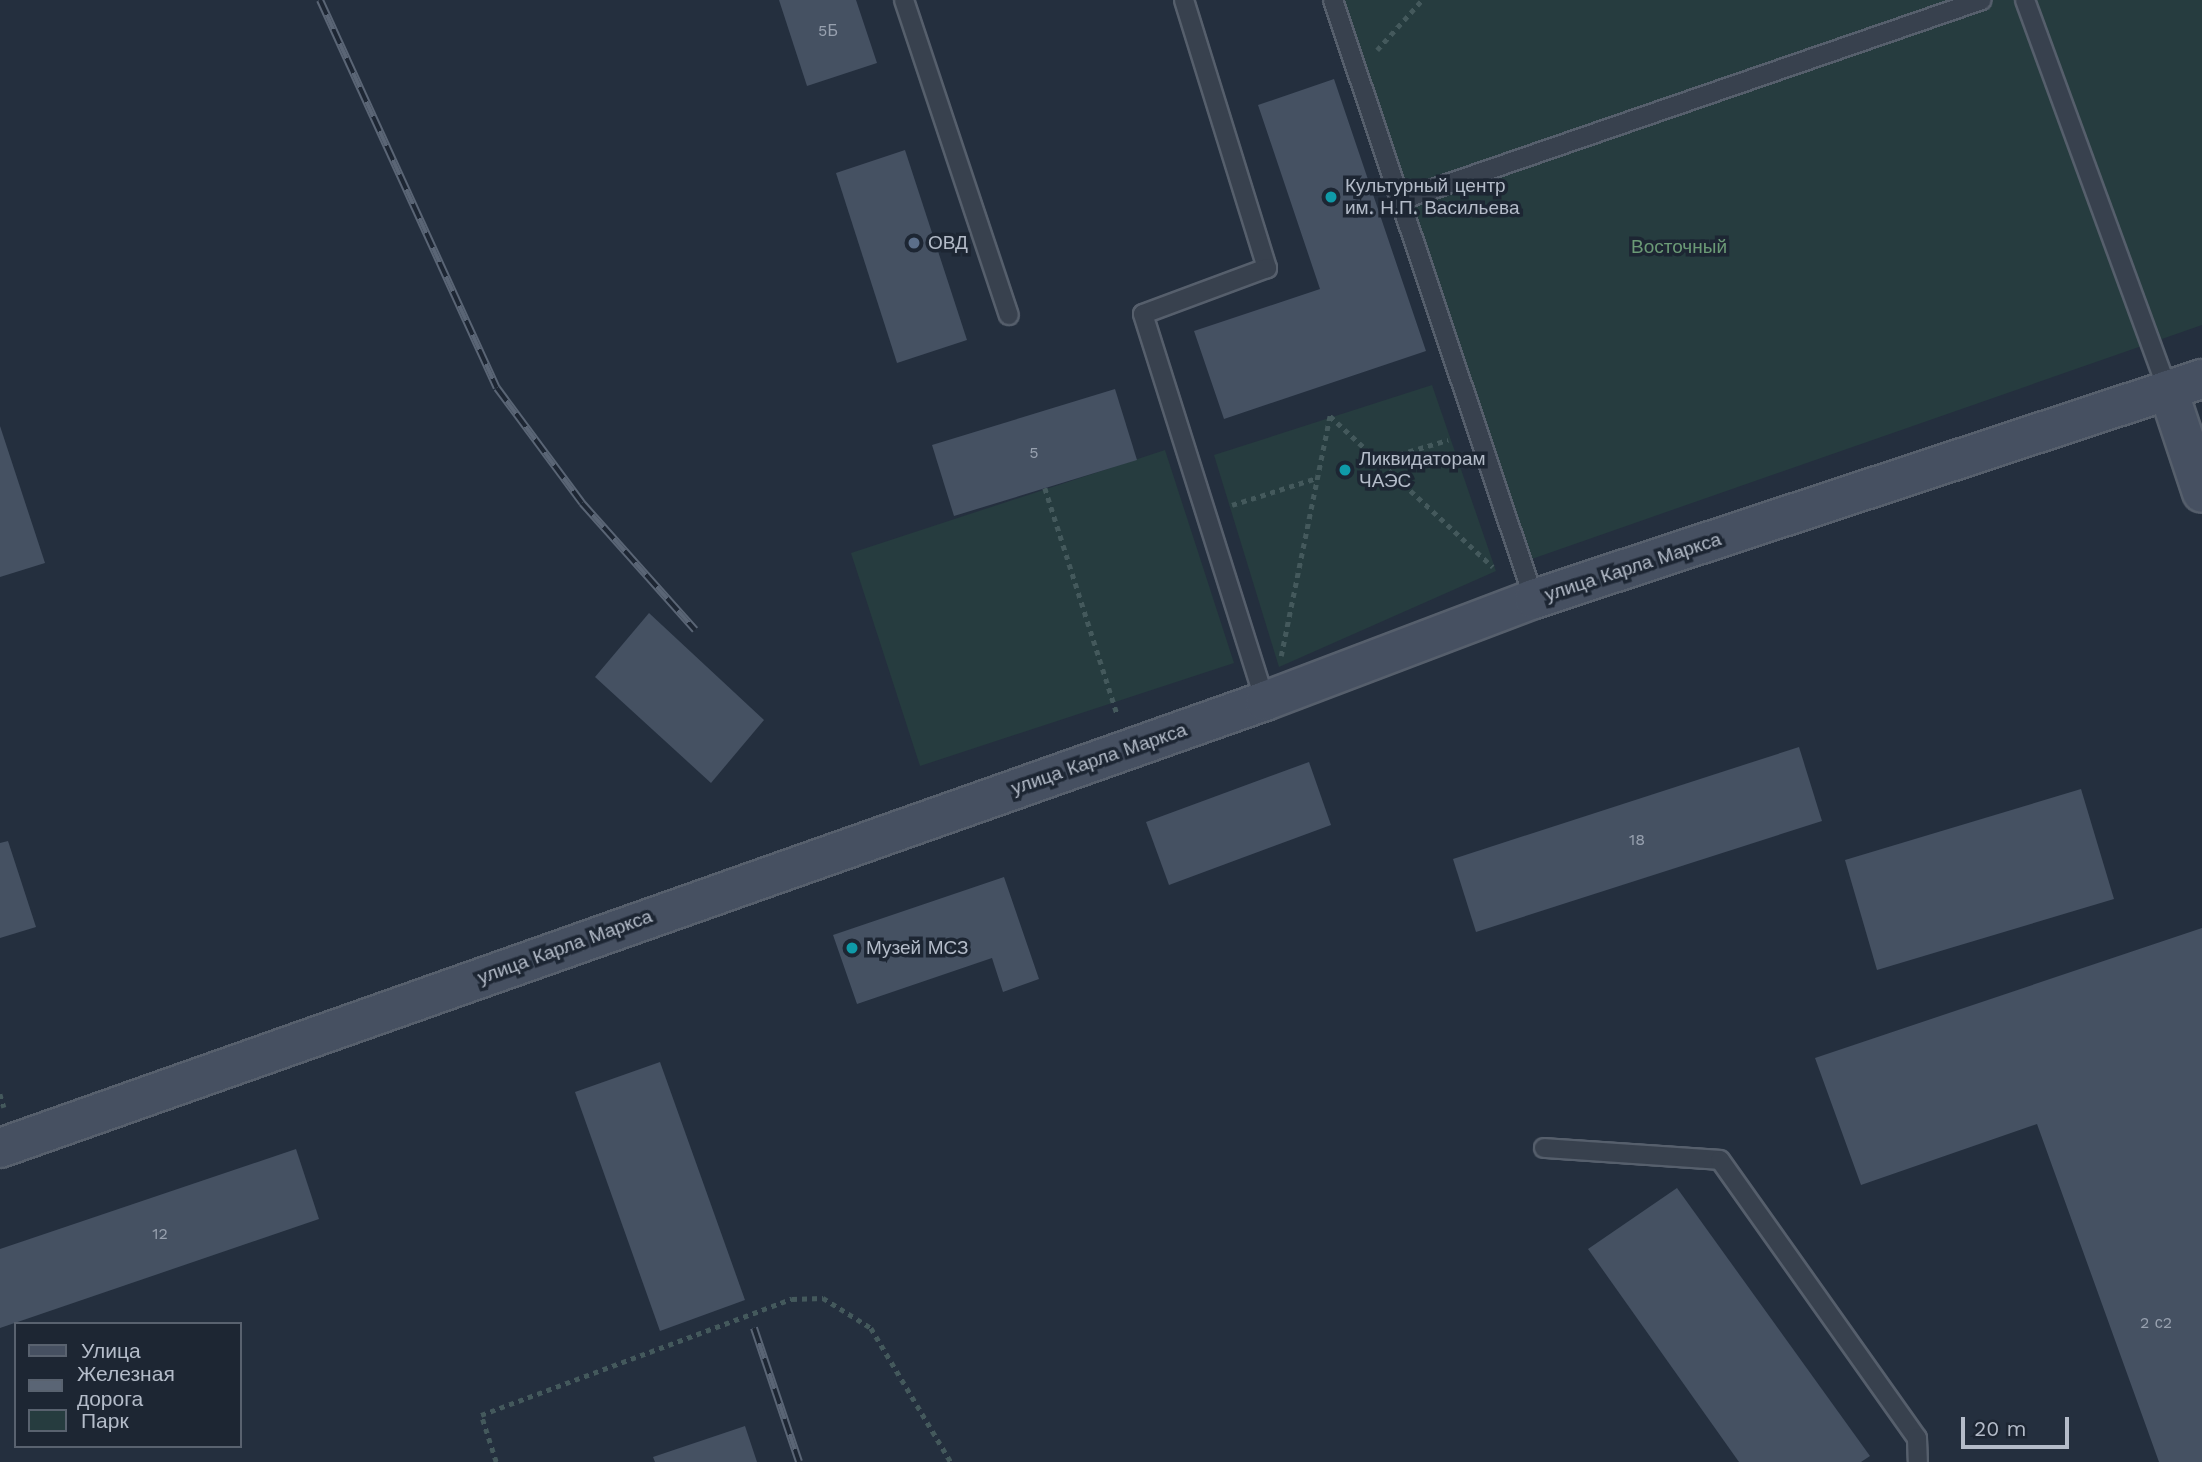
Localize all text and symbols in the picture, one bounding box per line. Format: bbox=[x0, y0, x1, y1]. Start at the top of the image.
house number: 5Б bbox=[818, 21, 838, 41]
place label: Культурный центр им. Н.П. Васильева bbox=[1345, 175, 1520, 219]
marker: Культурный центр им. Н.П. Васильева bbox=[1323, 189, 1339, 205]
place label: ОВД bbox=[928, 232, 968, 254]
marker: ОВД bbox=[906, 235, 922, 251]
park label: Восточный bbox=[1631, 236, 1727, 258]
house number: 5 bbox=[1029, 443, 1039, 463]
place label: Ликвидаторам ЧАЭС bbox=[1359, 448, 1486, 492]
marker: Ликвидаторам ЧАЭС bbox=[1337, 462, 1353, 478]
street label: улица Карла Маркса bbox=[1542, 528, 1724, 606]
street label: улица Карла Маркса bbox=[1008, 718, 1190, 800]
house number: 18 bbox=[1629, 830, 1645, 850]
street label: улица Карла Маркса bbox=[475, 905, 655, 989]
place label: Музей МСЗ bbox=[866, 937, 969, 959]
marker: Музей МСЗ bbox=[844, 940, 860, 956]
house number: 12 bbox=[152, 1224, 168, 1244]
house number: 2 с2 bbox=[2140, 1313, 2172, 1333]
legend bbox=[14, 1322, 242, 1448]
text: Улица bbox=[81, 1338, 141, 1363]
text: Железная дорога bbox=[77, 1361, 175, 1411]
scale bar bbox=[1964, 1402, 2072, 1446]
text: Парк bbox=[81, 1408, 129, 1433]
text: 20 m bbox=[1974, 1416, 2026, 1441]

